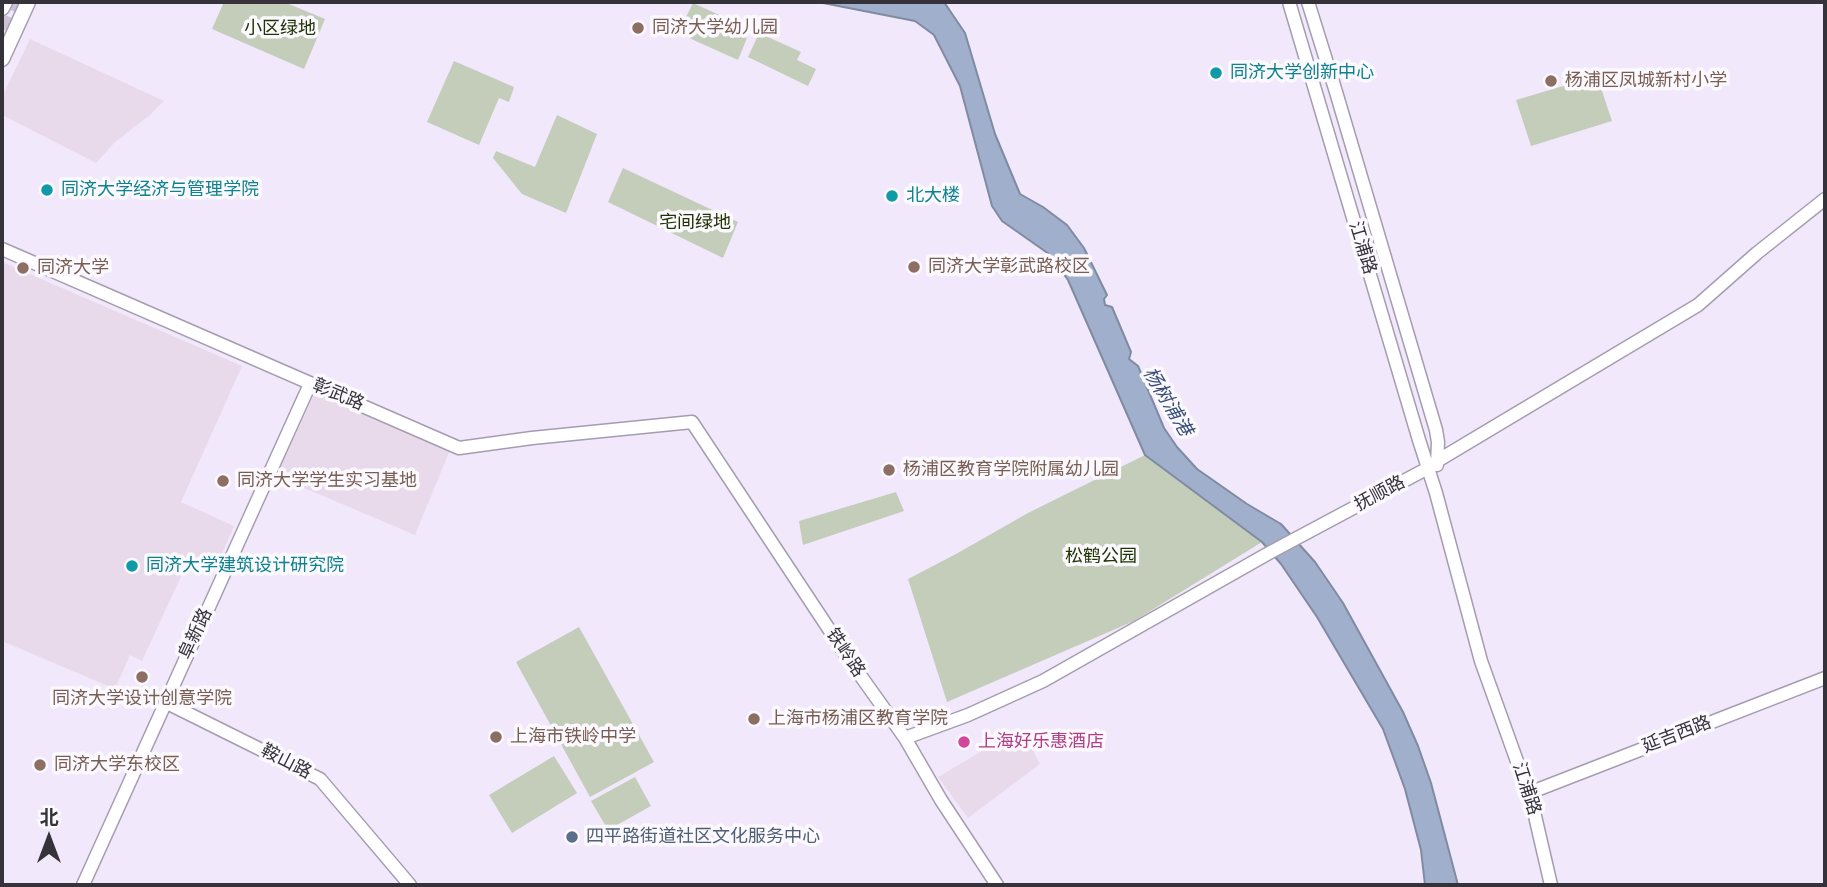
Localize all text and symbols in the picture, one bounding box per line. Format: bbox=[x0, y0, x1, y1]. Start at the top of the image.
place label: 同济大学幼儿园 bbox=[652, 17, 778, 39]
park label: 小区绿地 bbox=[244, 18, 316, 40]
marker: 同济大学幼儿园 bbox=[630, 20, 646, 36]
place label: 同济大学创新中心 bbox=[1230, 62, 1374, 84]
marker: 同济大学创新中心 bbox=[1208, 65, 1224, 81]
place label: 杨浦区凤城新村小学 bbox=[1565, 70, 1727, 92]
marker: 杨浦区凤城新村小学 bbox=[1543, 73, 1559, 89]
place label: 同济大学经济与管理学院 bbox=[61, 179, 259, 201]
marker: 同济大学经济与管理学院 bbox=[39, 182, 55, 198]
place label: 北大楼 bbox=[906, 185, 960, 207]
marker: 北大楼 bbox=[884, 188, 900, 204]
park label: 宅间绿地 bbox=[659, 212, 731, 234]
street label: 江浦路 bbox=[1344, 219, 1380, 277]
place label: 同济大学彰武路校区 bbox=[928, 256, 1090, 278]
place label: 同济大学 bbox=[37, 257, 109, 279]
marker: 同济大学彰武路校区 bbox=[906, 259, 922, 275]
marker: 同济大学 bbox=[15, 260, 31, 276]
water label: 杨树浦港 bbox=[1138, 364, 1196, 440]
street label: 彰武路 bbox=[309, 375, 367, 415]
place label: 杨浦区教育学院附属幼儿园 bbox=[903, 459, 1119, 481]
marker: 杨浦区教育学院附属幼儿园 bbox=[881, 462, 897, 478]
place label: 同济大学学生实习基地 bbox=[237, 470, 417, 492]
street label: 抚顺路 bbox=[1351, 472, 1409, 516]
marker: 同济大学学生实习基地 bbox=[215, 473, 231, 489]
park label: 松鹤公园 bbox=[1065, 546, 1137, 568]
place label: 同济大学建筑设计研究院 bbox=[146, 555, 344, 577]
marker: 同济大学建筑设计研究院 bbox=[124, 558, 140, 574]
street label: 阜新路 bbox=[175, 605, 217, 663]
street label: 铁岭路 bbox=[821, 625, 869, 681]
marker: 同济大学设计创意学院 bbox=[134, 669, 150, 685]
place label: 同济大学设计创意学院 bbox=[52, 688, 232, 710]
place label: 上海市杨浦区教育学院 bbox=[768, 708, 948, 730]
marker: 上海市杨浦区教育学院 bbox=[746, 711, 762, 727]
street label: 延吉西路 bbox=[1640, 712, 1714, 758]
place label: 上海市铁岭中学 bbox=[510, 726, 636, 748]
marker: 上海市铁岭中学 bbox=[488, 729, 504, 745]
place label: 上海好乐惠酒店 bbox=[978, 731, 1104, 753]
marker: 上海好乐惠酒店 bbox=[956, 734, 972, 750]
street label: 鞍山路 bbox=[257, 740, 315, 784]
place label: 同济大学东校区 bbox=[54, 754, 180, 776]
marker: 同济大学东校区 bbox=[32, 757, 48, 773]
street label: 江浦路 bbox=[1507, 760, 1545, 818]
north arrow bbox=[14, 803, 84, 873]
text: 北 bbox=[39, 804, 59, 830]
place label: 四平路街道社区文化服务中心 bbox=[586, 826, 820, 848]
marker: 四平路街道社区文化服务中心 bbox=[564, 829, 580, 845]

